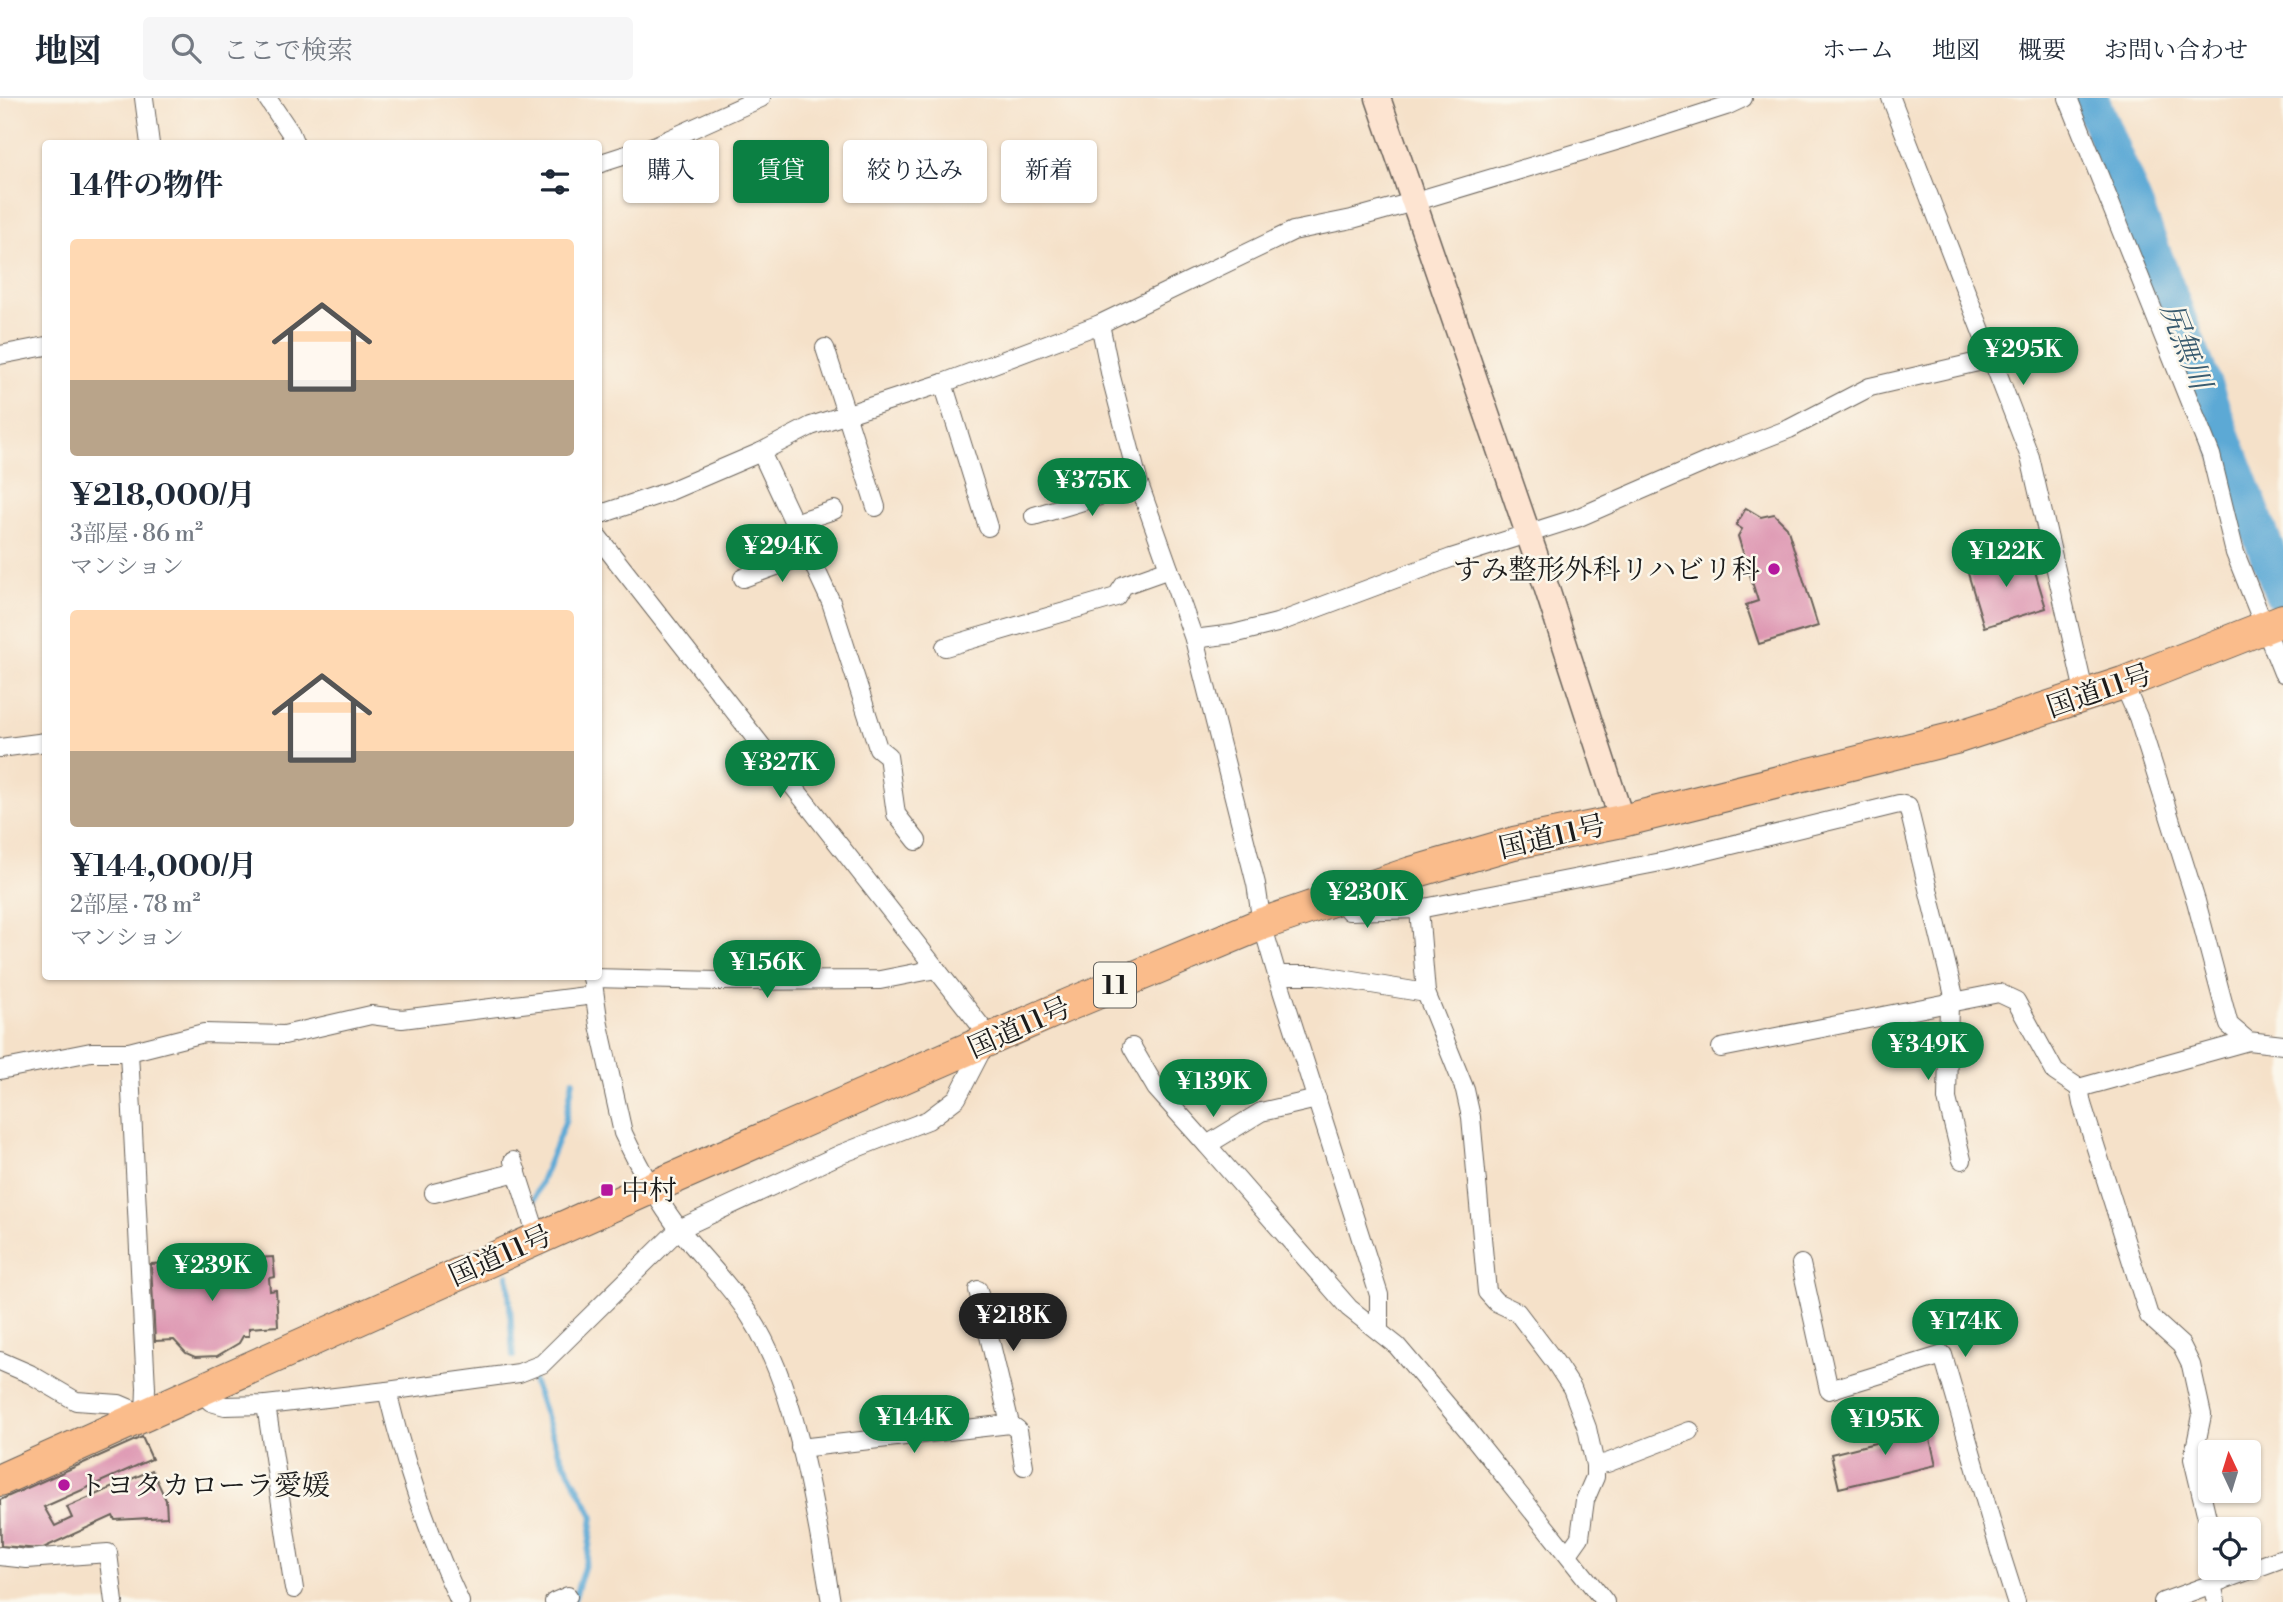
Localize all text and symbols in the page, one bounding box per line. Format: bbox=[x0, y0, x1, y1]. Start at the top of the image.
search box bbox=[143, 17, 633, 80]
icon: search bbox=[167, 29, 205, 67]
text: 地図 bbox=[35, 32, 101, 73]
text: ここで検索 bbox=[223, 35, 353, 67]
text: ホーム bbox=[1822, 36, 1894, 66]
text: 地図 bbox=[1932, 36, 1980, 66]
text: 概要 bbox=[2018, 36, 2066, 66]
text: お問い合わせ bbox=[2104, 36, 2248, 66]
chip: 購入 bbox=[623, 140, 719, 203]
chip: 賃貸 bbox=[733, 140, 829, 203]
chip: 絞り込み bbox=[843, 140, 987, 203]
chip: 新着 bbox=[1001, 140, 1097, 203]
icon: filters bbox=[536, 163, 574, 201]
text: 14件の物件 bbox=[70, 167, 223, 205]
icon: home bbox=[259, 284, 385, 410]
water label: 尻無川 bbox=[2151, 298, 2220, 398]
pin: ¥295K bbox=[1974, 328, 2072, 387]
text: ¥295K bbox=[1983, 336, 2063, 364]
pin: ¥375K bbox=[1043, 458, 1141, 518]
text: ¥375K bbox=[1054, 467, 1130, 495]
text: ¥218,000/月 bbox=[70, 477, 256, 515]
text: 3部屋 · 86 m² bbox=[70, 520, 203, 548]
pin: ¥294K bbox=[733, 524, 831, 584]
pin: ¥122K bbox=[1957, 530, 2055, 589]
text: ¥294K bbox=[742, 533, 822, 561]
text: ¥122K bbox=[1968, 538, 2044, 566]
text: マンション bbox=[70, 553, 184, 581]
place label: すみ整形外科リハビリ科 bbox=[1453, 553, 1760, 588]
marker: すみ整形外科リハビリ科 bbox=[1766, 561, 1782, 577]
icon: home bbox=[259, 655, 385, 781]
street label: 国道11号 bbox=[2042, 657, 2157, 726]
pin: ¥327K bbox=[731, 740, 829, 800]
text: ¥327K bbox=[741, 749, 819, 777]
street label: 国道11号 bbox=[1495, 808, 1609, 867]
text: ¥144,000/月 bbox=[70, 848, 257, 886]
pin: ¥230K bbox=[1318, 870, 1416, 930]
text: ¥230K bbox=[1326, 879, 1408, 907]
text: 2部屋 · 78 m² bbox=[70, 891, 201, 919]
text: マンション bbox=[70, 924, 184, 952]
pin: ¥156K bbox=[718, 940, 816, 1000]
text: ¥156K bbox=[729, 949, 805, 977]
road number: 11 bbox=[1094, 962, 1136, 1007]
street label: 国道11号 bbox=[963, 990, 1077, 1067]
pin: ¥349K bbox=[1879, 1023, 1977, 1082]
text: ¥349K bbox=[1888, 1031, 1968, 1059]
pin: ¥139K bbox=[1164, 1060, 1262, 1119]
text: ¥139K bbox=[1175, 1068, 1251, 1096]
place label: 中村 bbox=[621, 1174, 677, 1209]
marker: 中村 bbox=[599, 1182, 615, 1198]
street label: 国道11号 bbox=[444, 1218, 558, 1295]
pin: ¥239K bbox=[163, 1244, 261, 1303]
text: ¥239K bbox=[173, 1252, 251, 1280]
pin: ¥218K bbox=[964, 1294, 1062, 1353]
pin: ¥174K bbox=[1916, 1300, 2014, 1359]
text: ¥218K bbox=[975, 1302, 1051, 1330]
text: ¥174K bbox=[1928, 1308, 2002, 1336]
pin: ¥144K bbox=[865, 1396, 963, 1455]
pin: ¥195K bbox=[1836, 1398, 1934, 1457]
text: ¥144K bbox=[875, 1404, 953, 1432]
text: ¥195K bbox=[1847, 1406, 1923, 1434]
north arrow bbox=[2198, 1440, 2261, 1503]
map controls bbox=[2198, 1440, 2261, 1580]
place label: トヨタカローラ愛媛 bbox=[78, 1469, 330, 1504]
marker: トヨタカローラ愛媛 bbox=[56, 1477, 72, 1493]
button: locate bbox=[2198, 1517, 2261, 1580]

